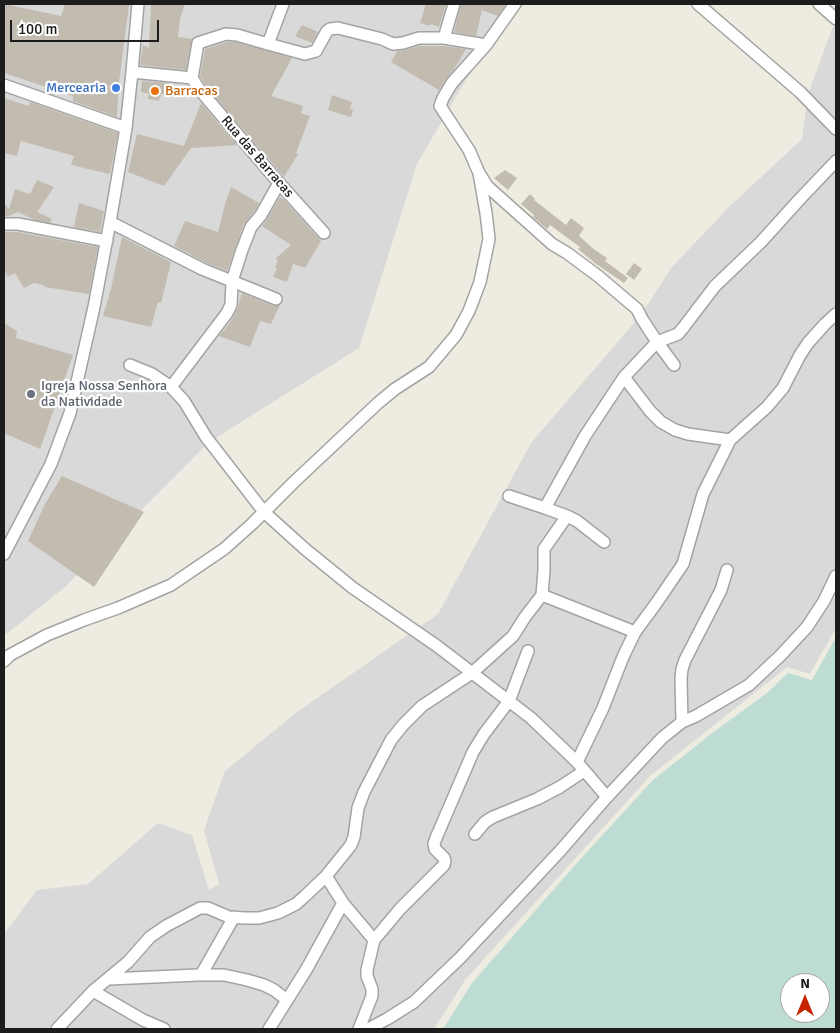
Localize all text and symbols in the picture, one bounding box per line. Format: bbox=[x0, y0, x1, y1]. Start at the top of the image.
scale bar bbox=[12, 10, 161, 42]
text: 100 m bbox=[18, 20, 58, 38]
place label: Mercearia bbox=[46, 80, 106, 96]
marker: Mercearia bbox=[110, 82, 122, 94]
place label: Barracas bbox=[165, 83, 218, 99]
marker: Barracas bbox=[149, 85, 161, 97]
street label: Rua das Barracas bbox=[217, 113, 297, 201]
place label: Igreja Nossa Senhora da Natividade bbox=[41, 378, 167, 411]
marker: Igreja Nossa Senhora da Natividade bbox=[25, 388, 37, 400]
north arrow bbox=[780, 973, 830, 1023]
text: N bbox=[800, 975, 810, 992]

